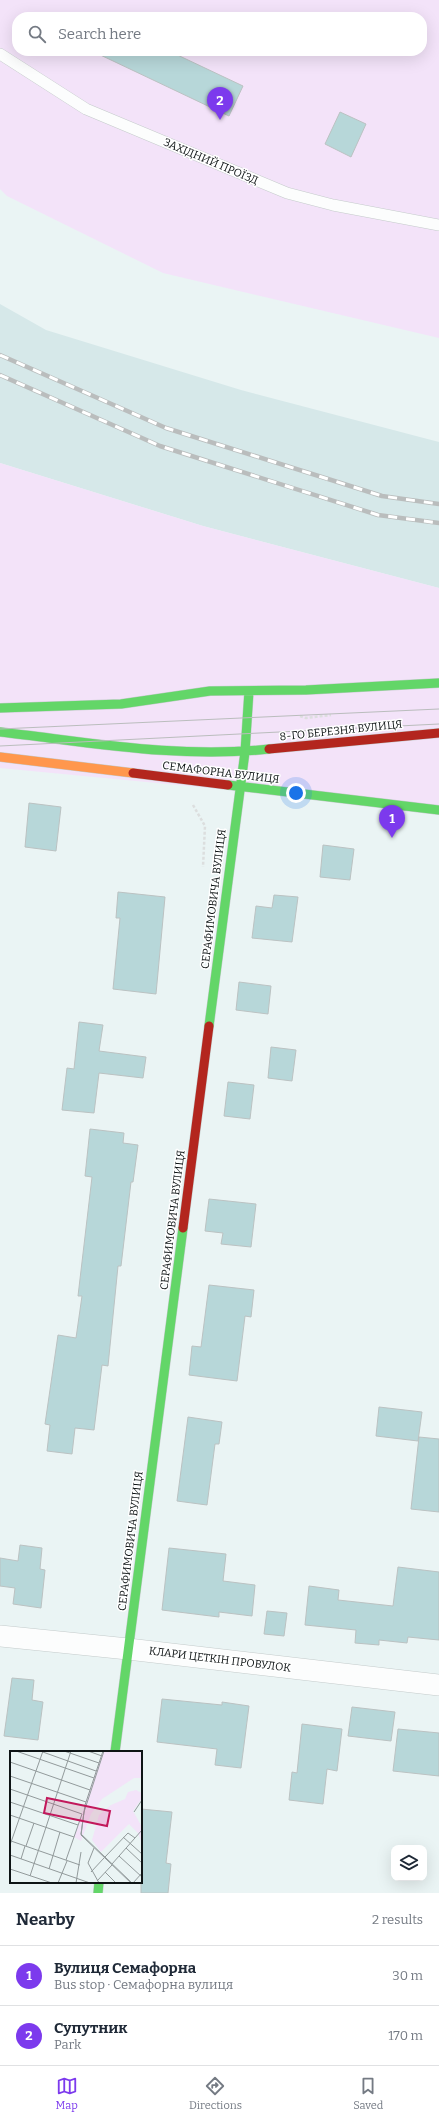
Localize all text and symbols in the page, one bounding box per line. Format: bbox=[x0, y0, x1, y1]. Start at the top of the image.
search box bbox=[12, 12, 427, 56]
icon: search bbox=[26, 23, 48, 45]
text: Search here bbox=[58, 25, 141, 43]
pin: 2 bbox=[207, 87, 233, 120]
street label: ЗАХІДНИЙ ПРОЇЗД bbox=[162, 136, 260, 187]
street label: 8-ГО БЕРЕЗНЯ ВУЛИЦЯ bbox=[279, 718, 403, 743]
street label: СЕМАФОРНА ВУЛИЦЯ bbox=[162, 759, 280, 786]
your location bbox=[286, 783, 306, 803]
pin: 1 bbox=[379, 805, 405, 838]
street label: СЕРАФИМОВИЧА ВУЛИЦЯ bbox=[198, 828, 229, 970]
street label: СЕРАФИМОВИЧА ВУЛИЦЯ bbox=[157, 1149, 188, 1291]
street label: СЕРАФИМОВИЧА ВУЛИЦЯ bbox=[115, 1470, 146, 1612]
street label: КЛАРИ ЦЕТКІН ПРОВУЛОК bbox=[148, 1644, 292, 1675]
inset map bbox=[10, 1751, 142, 1883]
map controls bbox=[391, 1845, 427, 1881]
button: layers bbox=[391, 1845, 427, 1881]
text: Nearby bbox=[16, 1909, 75, 1930]
text: 2 results bbox=[372, 1912, 423, 1927]
text: Вулиця Семафорна bbox=[54, 1959, 196, 1977]
text: 1 bbox=[26, 1968, 32, 1983]
text: 30 m bbox=[392, 1968, 423, 1983]
text: Bus stop · Семафорна вулиця bbox=[54, 1977, 233, 1992]
text: Супутник bbox=[54, 2019, 128, 2037]
text: 2 bbox=[25, 2028, 33, 2043]
text: 170 m bbox=[388, 2028, 423, 2043]
text: Park bbox=[54, 2037, 81, 2052]
tab: Map bbox=[56, 2075, 78, 2112]
tab: Directions bbox=[189, 2075, 242, 2112]
tab: Saved bbox=[353, 2075, 383, 2112]

